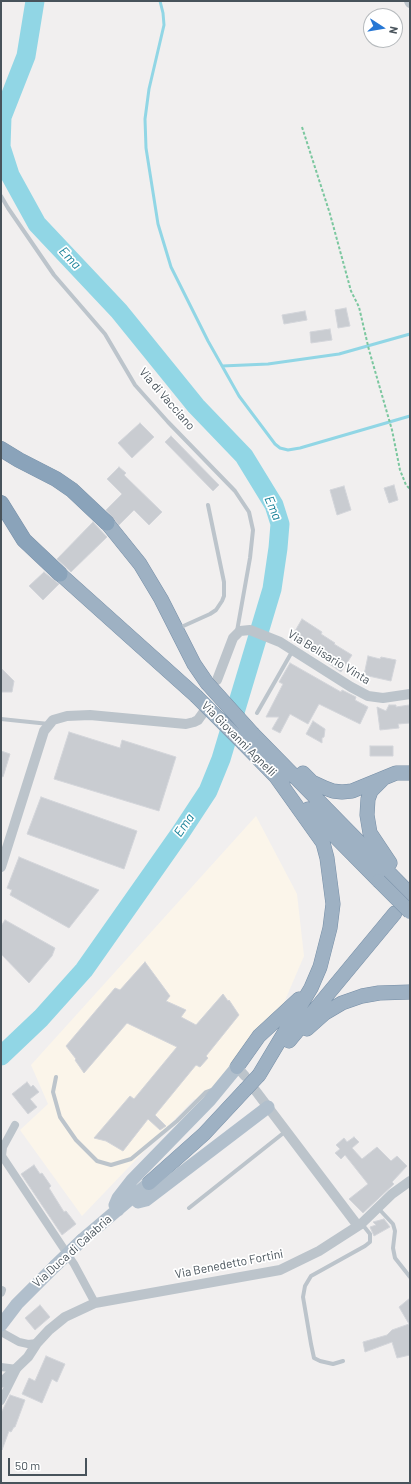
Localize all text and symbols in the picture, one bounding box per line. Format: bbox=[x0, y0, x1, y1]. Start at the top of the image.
north arrow bbox=[363, 8, 403, 48]
text: N bbox=[387, 25, 401, 35]
water label: Ema bbox=[56, 244, 84, 272]
street label: Via di Vacciano bbox=[136, 365, 198, 433]
water label: Ema bbox=[261, 493, 285, 523]
street label: Via Belisario Vinta bbox=[285, 627, 373, 687]
street label: Via Giovanni Agnelli bbox=[198, 698, 280, 780]
water label: Ema bbox=[170, 810, 198, 840]
street label: Via Duca di Calabria bbox=[29, 1212, 115, 1290]
street label: Via Benedetto Fortini bbox=[174, 1246, 284, 1282]
scale bar bbox=[10, 1450, 89, 1476]
text: 50 m bbox=[15, 1458, 40, 1472]

